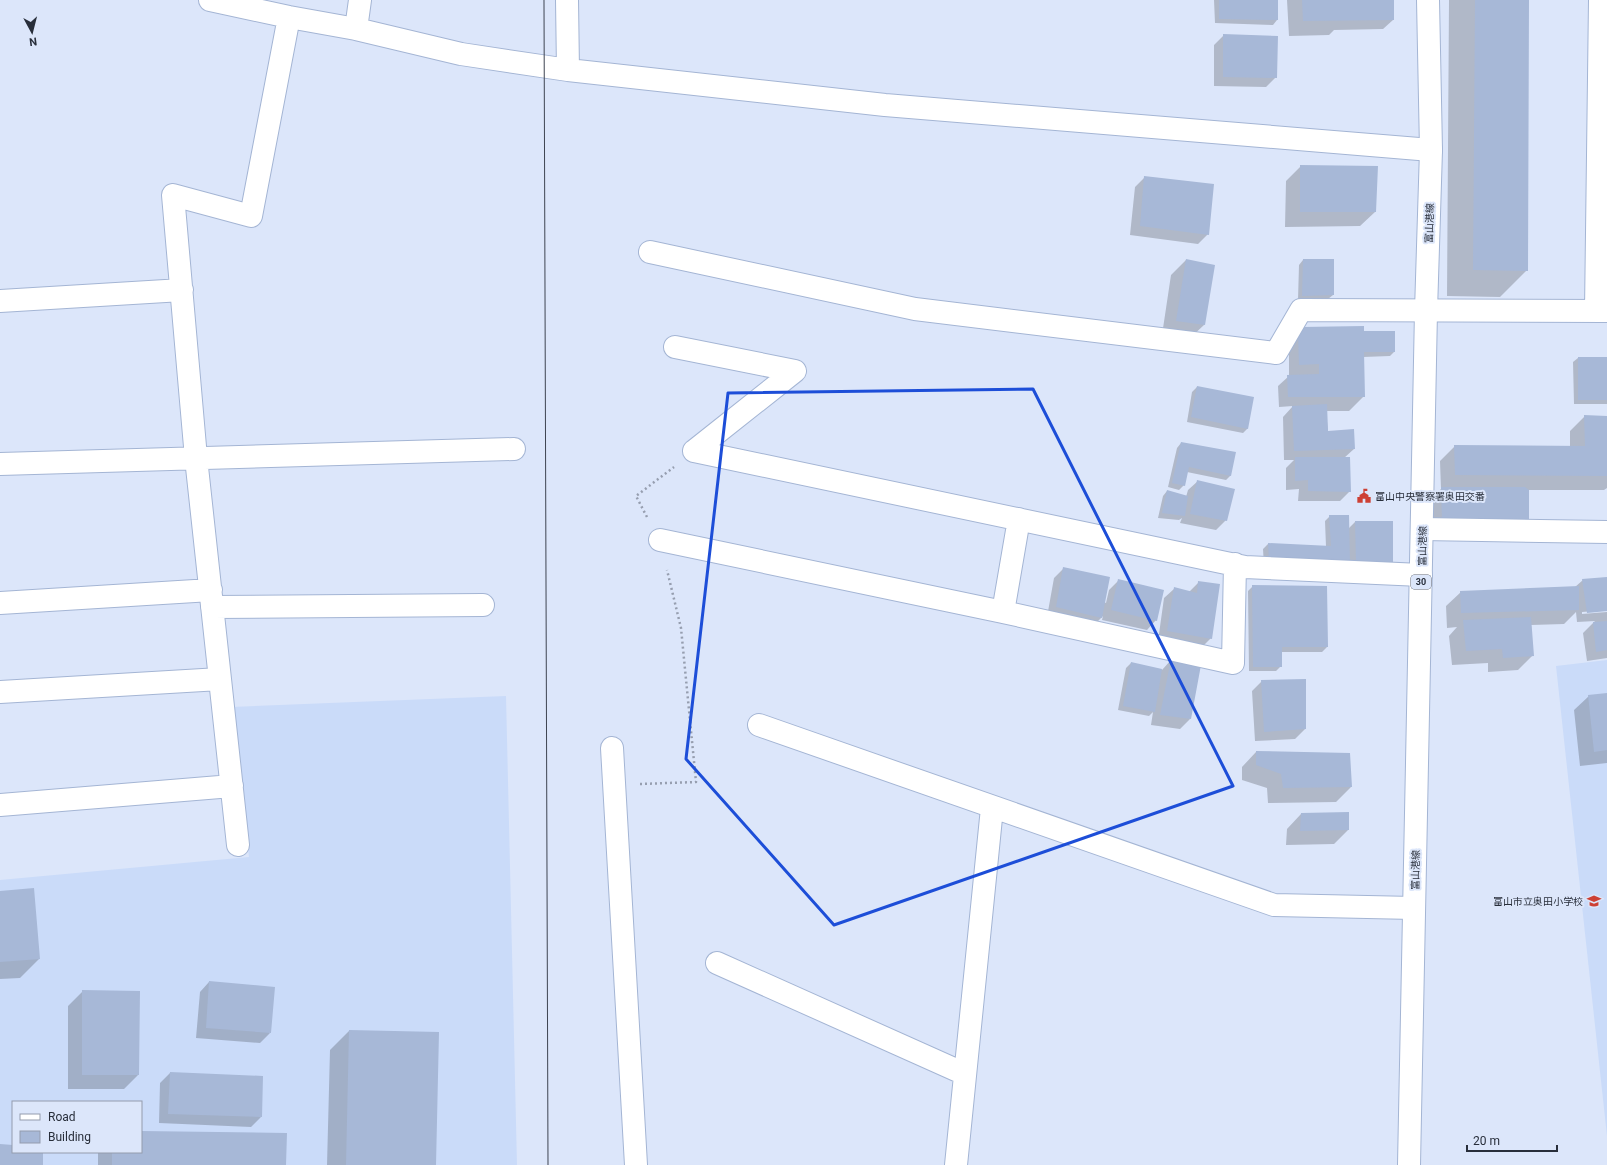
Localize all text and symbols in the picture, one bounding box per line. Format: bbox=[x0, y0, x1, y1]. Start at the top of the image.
north arrow bbox=[12, 12, 52, 52]
text: N bbox=[28, 35, 38, 48]
street label: 富山港線 bbox=[1423, 203, 1436, 243]
public building icon: 富山中央警察署奥田交番 bbox=[1356, 488, 1372, 504]
place label: 富山中央警察署奥田交番 bbox=[1375, 491, 1485, 502]
street label: 富山港線 bbox=[1417, 526, 1428, 566]
road number: 30 bbox=[1411, 575, 1431, 589]
street label: 富山港線 bbox=[1410, 850, 1421, 890]
school or university icon: 富山市立奥田小学校 bbox=[1586, 893, 1602, 909]
place label: 富山市立奥田小学校 bbox=[1493, 896, 1583, 907]
legend bbox=[12, 1101, 142, 1153]
text: Road bbox=[48, 1110, 76, 1124]
scale bar bbox=[1467, 1127, 1557, 1153]
text: Building bbox=[48, 1130, 91, 1144]
text: 20 m bbox=[1473, 1134, 1500, 1148]

